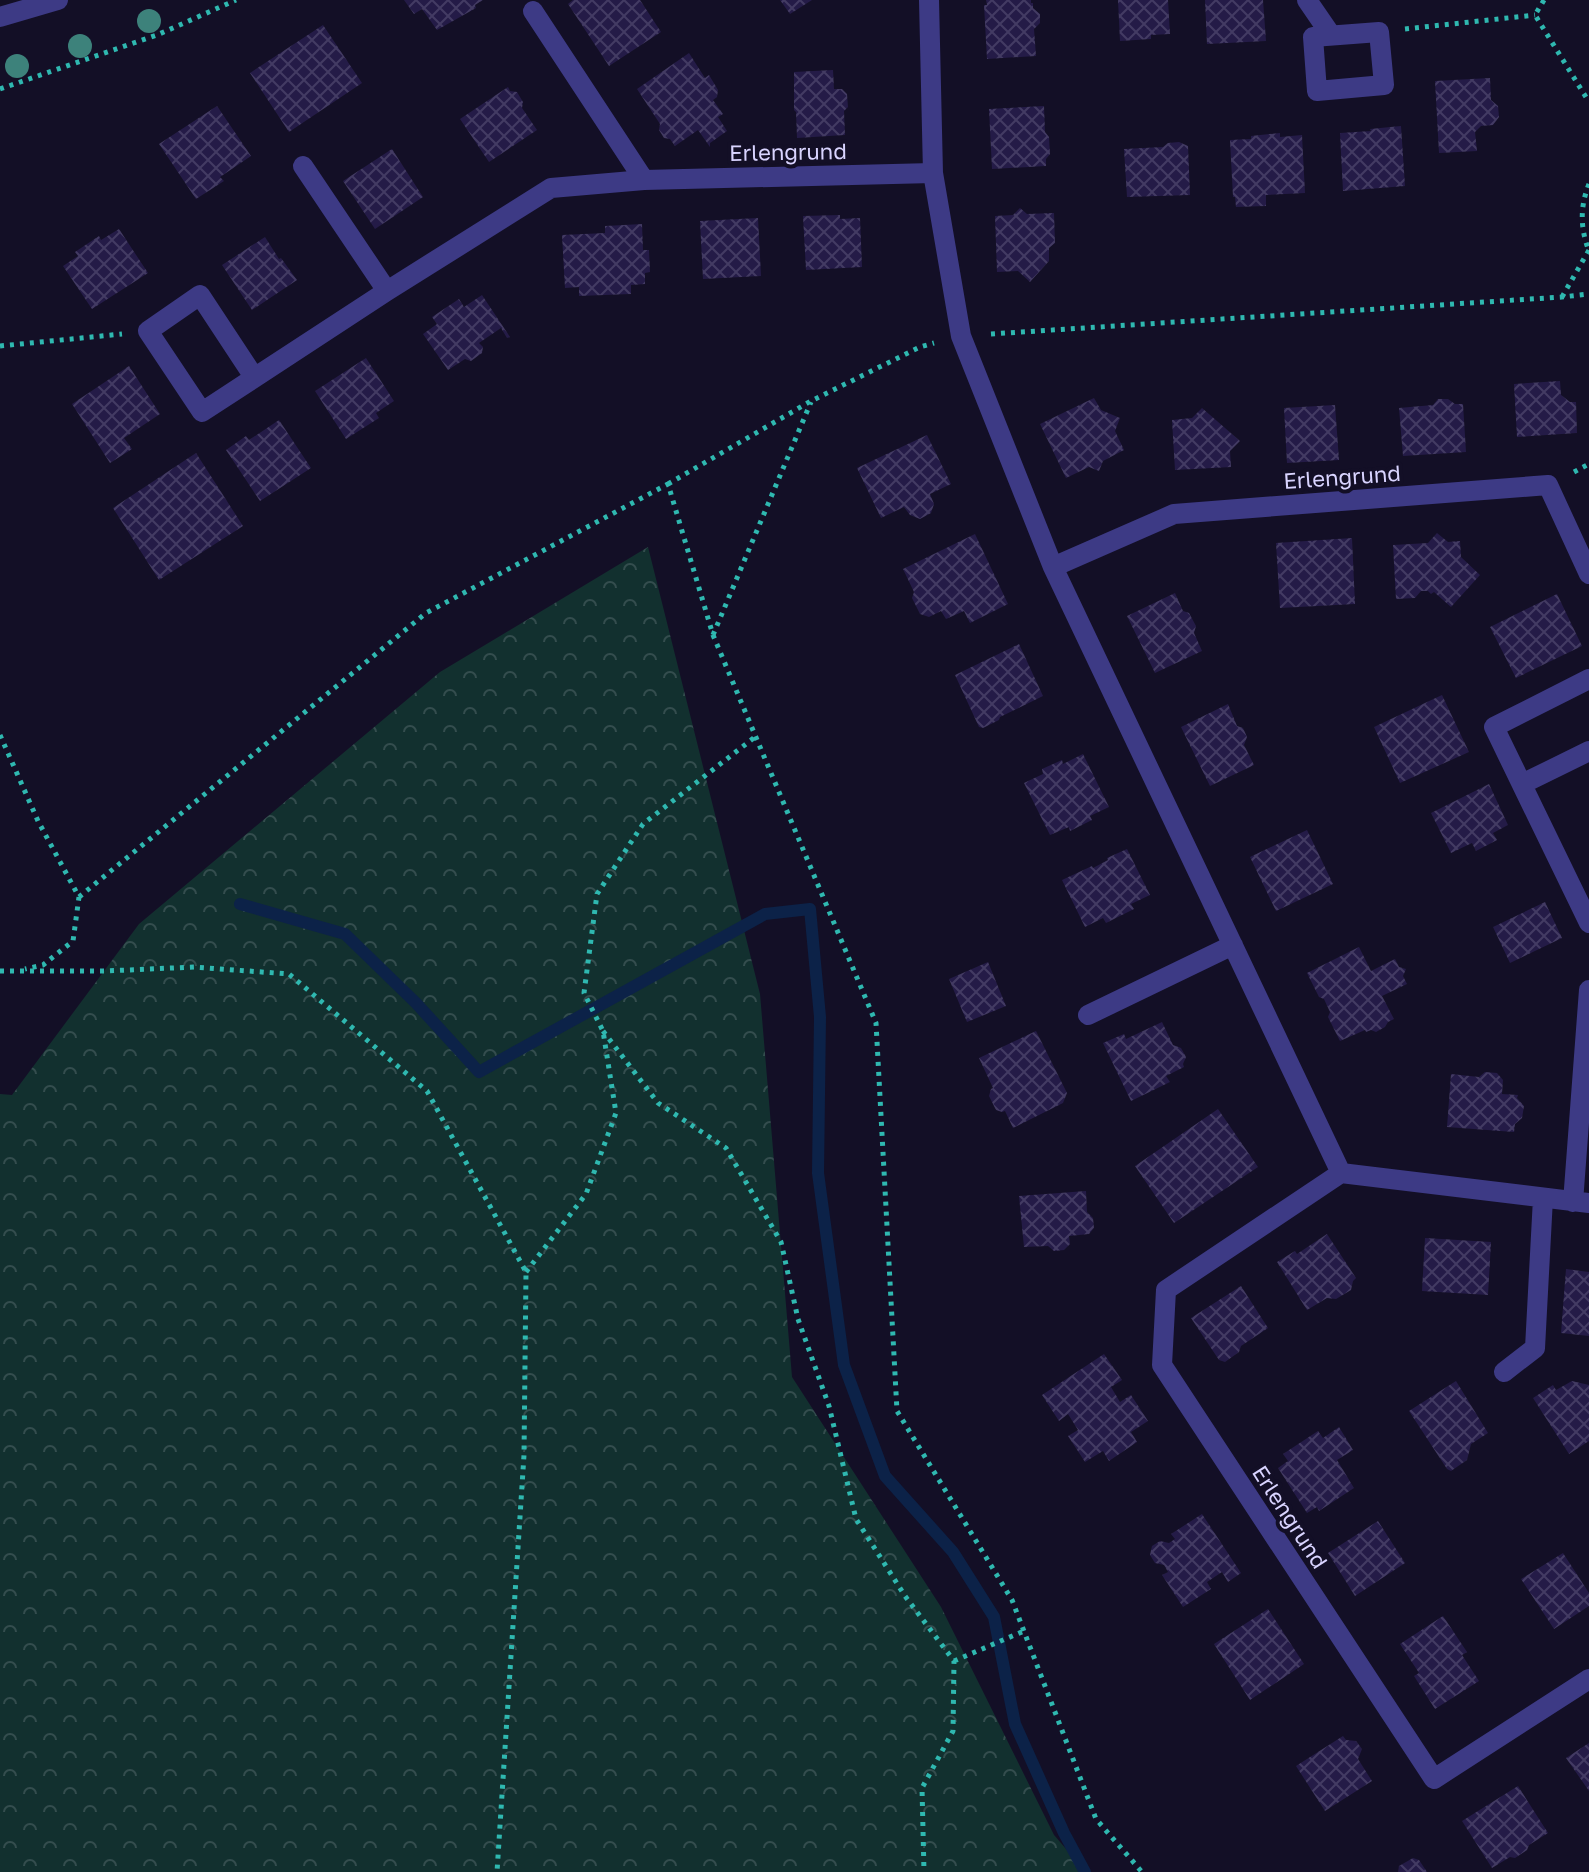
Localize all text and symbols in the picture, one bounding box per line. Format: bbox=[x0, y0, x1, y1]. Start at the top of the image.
street label: Erlengrund bbox=[729, 137, 847, 166]
street label: Erlengrund bbox=[1282, 459, 1402, 494]
street label: Erlengrund bbox=[1247, 1460, 1334, 1573]

